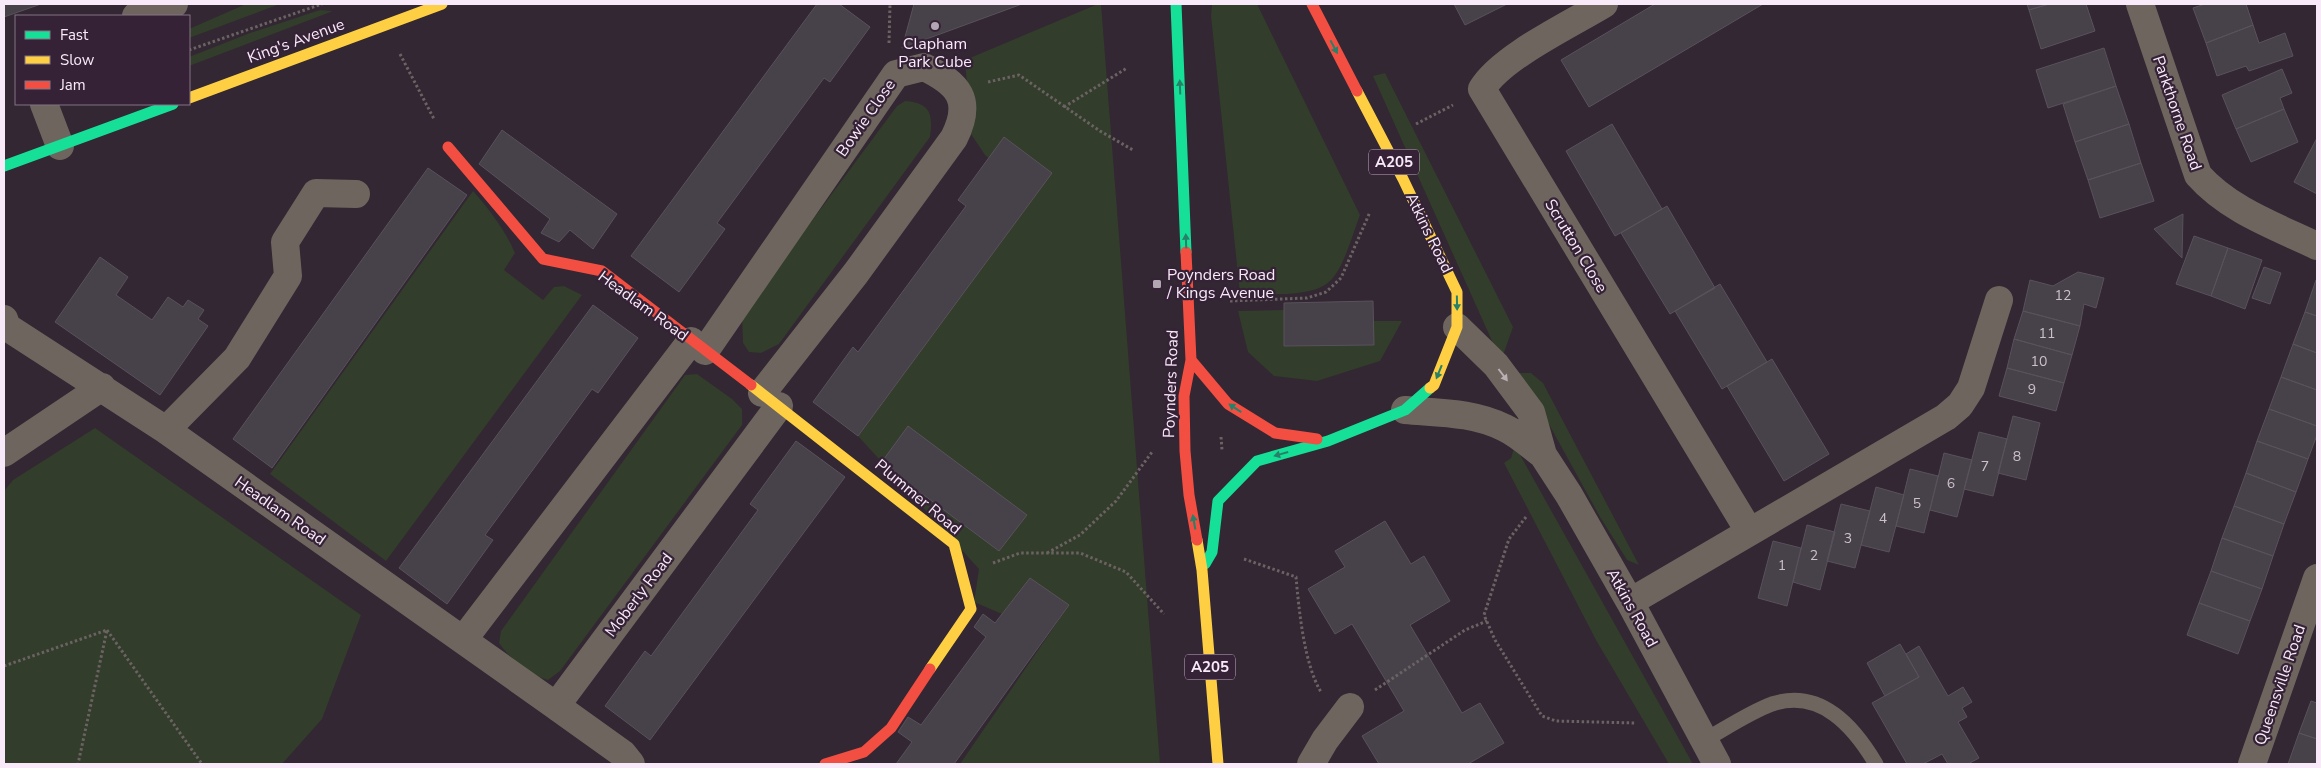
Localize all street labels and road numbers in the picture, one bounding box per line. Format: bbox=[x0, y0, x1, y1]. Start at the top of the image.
street label: King's Avenue bbox=[244, 13, 348, 69]
street label: Parkthorne Road bbox=[2147, 53, 2207, 173]
street label: Bowie Close bbox=[831, 75, 901, 161]
road number: A205 bbox=[1369, 150, 1419, 174]
street label: Atkins Road bbox=[1400, 189, 1458, 277]
street label: Scrutton Close bbox=[1539, 195, 1613, 297]
street label: Headlam Road bbox=[593, 266, 693, 346]
street label: Poynders Road bbox=[1158, 329, 1184, 439]
street label: Plummer Road bbox=[870, 454, 966, 540]
street label: Headlam Road bbox=[230, 471, 330, 551]
street label: Moberly Road bbox=[600, 548, 678, 642]
street label: Atkins Road bbox=[1601, 565, 1663, 651]
street label: Queensville Road bbox=[2249, 622, 2311, 748]
road number: A205 bbox=[1185, 654, 1235, 680]

